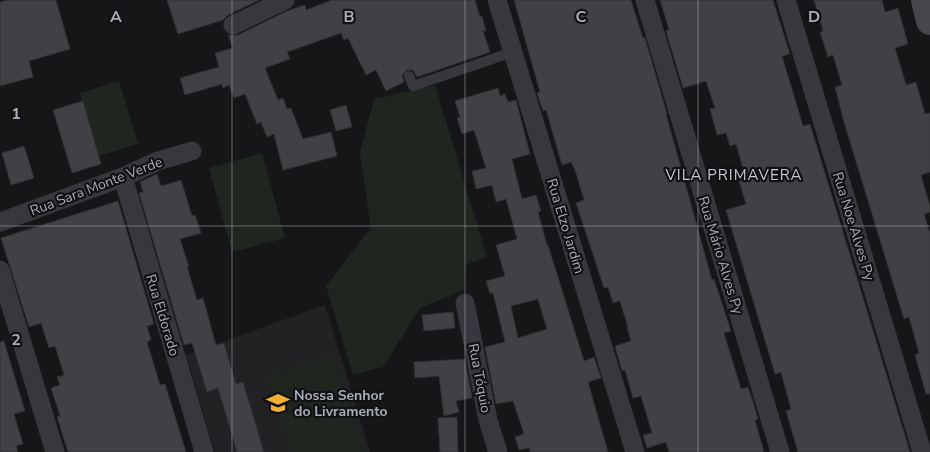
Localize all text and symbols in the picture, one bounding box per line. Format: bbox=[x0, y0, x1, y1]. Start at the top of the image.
text: A bbox=[110, 6, 122, 28]
text: B bbox=[343, 6, 355, 28]
text: C bbox=[576, 6, 587, 28]
text: D bbox=[808, 6, 820, 28]
text: 1 bbox=[11, 103, 21, 125]
street label: Rua Sara Monte Verde bbox=[27, 152, 165, 221]
district label: VILA PRIMAVERA bbox=[665, 165, 803, 185]
street label: Rua Noe Alves Py bbox=[828, 170, 879, 284]
street label: Rua Elzo Jardim bbox=[542, 176, 589, 276]
street label: Rua Mário Alves Py bbox=[694, 194, 748, 317]
street label: Rua Eldorado bbox=[141, 272, 184, 359]
text: 2 bbox=[11, 329, 21, 351]
street label: Rua Tóquio bbox=[463, 342, 496, 415]
place label: Nossa Senhor do Livramento bbox=[294, 386, 388, 421]
school or university icon: Nossa Senhor do Livramento bbox=[265, 390, 291, 416]

